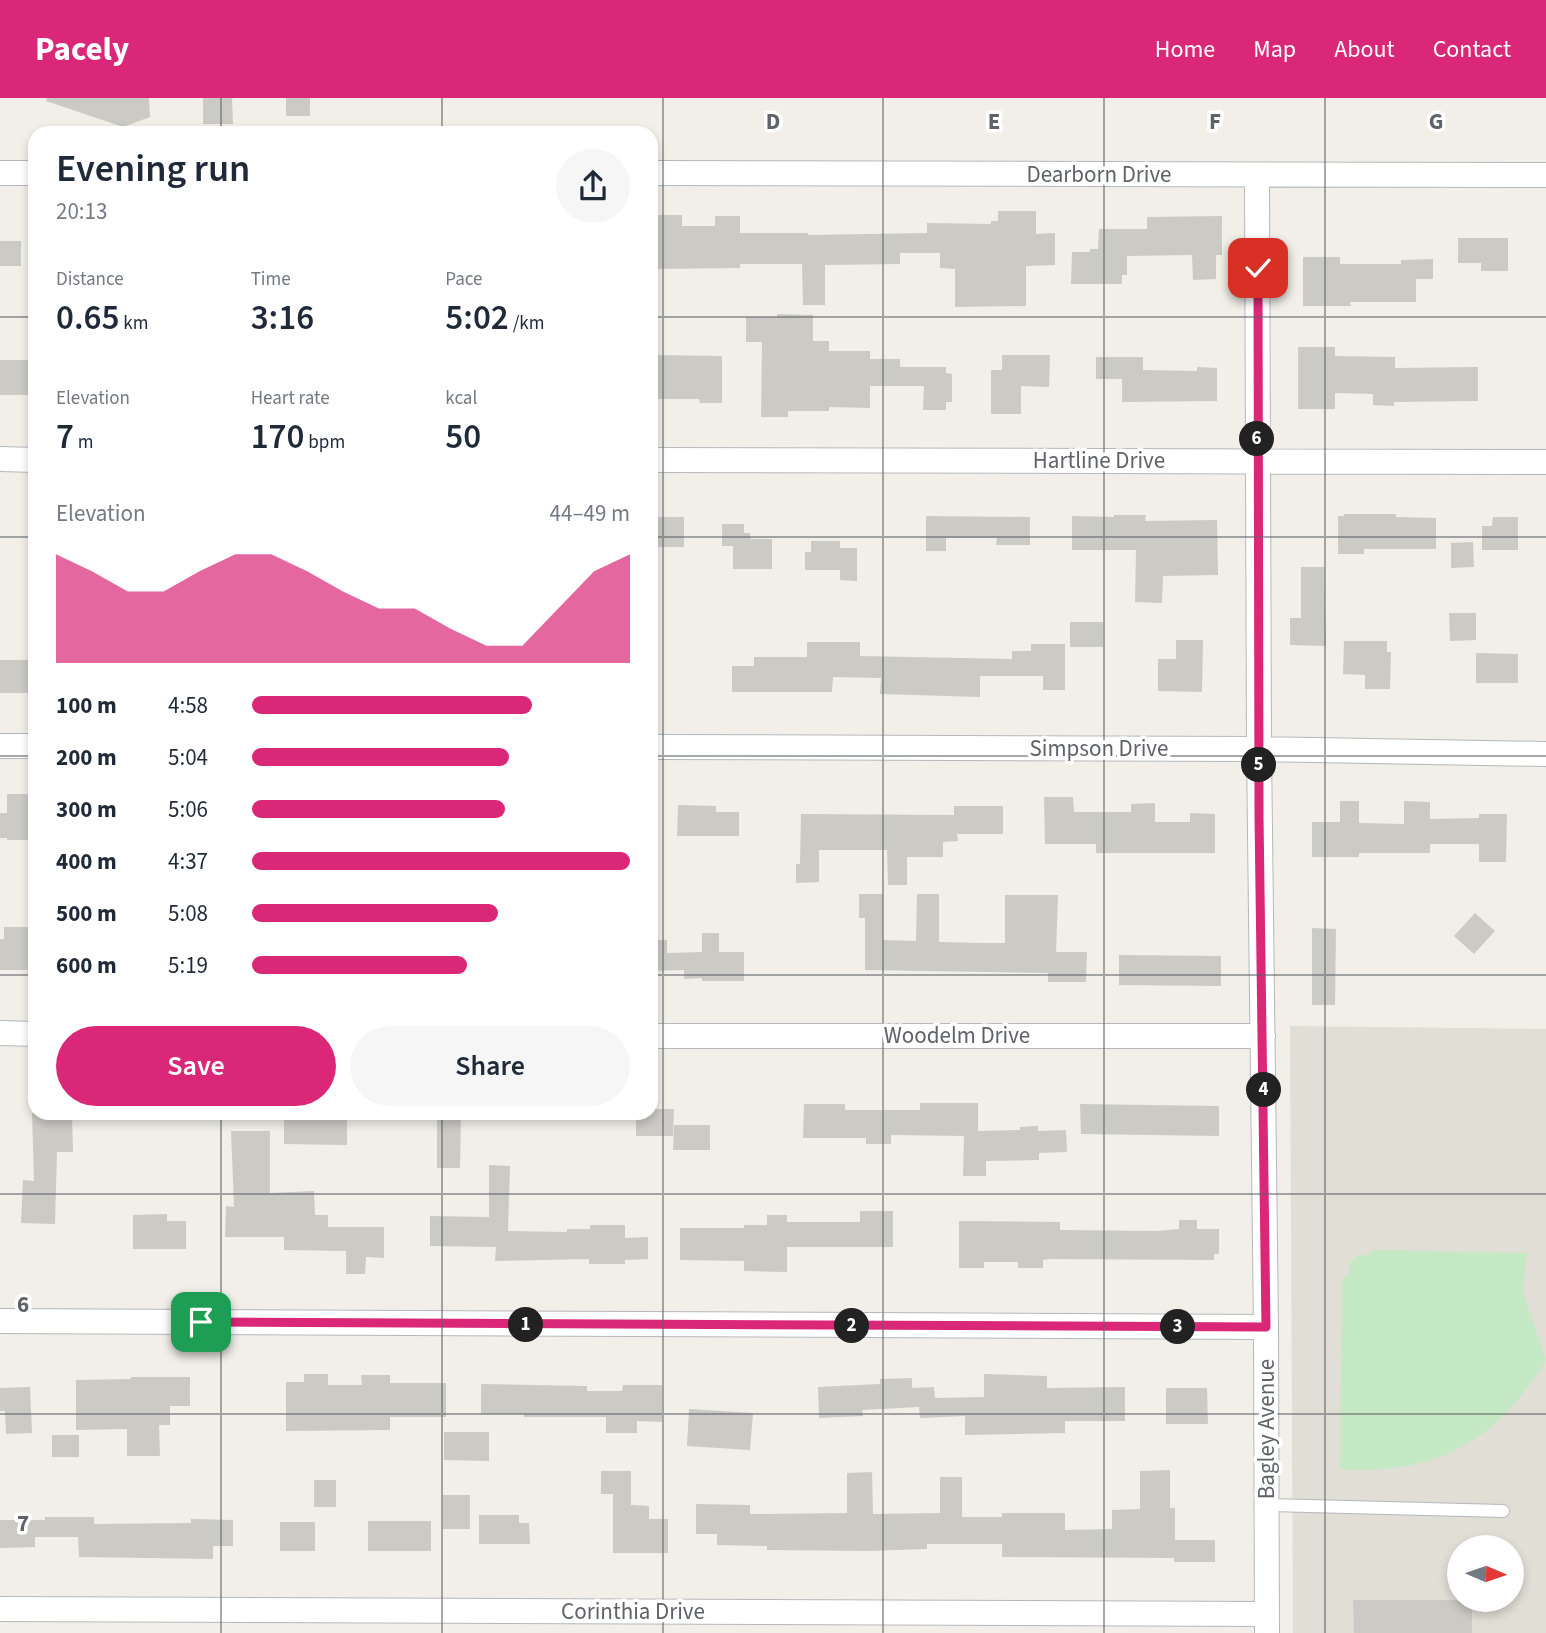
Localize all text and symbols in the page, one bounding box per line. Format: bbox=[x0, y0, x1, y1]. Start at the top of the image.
text: Pacely bbox=[35, 26, 129, 73]
text: Home bbox=[1155, 32, 1215, 67]
text: Map bbox=[1253, 32, 1296, 67]
text: About bbox=[1334, 32, 1395, 67]
text: Contact bbox=[1433, 32, 1511, 67]
text: D bbox=[766, 105, 780, 138]
text: E bbox=[988, 105, 1000, 138]
text: F bbox=[1209, 105, 1221, 138]
text: G bbox=[1429, 105, 1443, 138]
text: Evening run bbox=[56, 142, 250, 196]
button: share bbox=[556, 149, 630, 223]
street label: Dearborn Drive bbox=[1026, 158, 1172, 191]
text: 20:13 bbox=[56, 195, 107, 228]
pin bbox=[1228, 238, 1288, 298]
icon: check bbox=[1239, 249, 1277, 287]
text: Distance bbox=[56, 266, 124, 293]
text: Time bbox=[251, 266, 291, 293]
text: Pace bbox=[445, 266, 483, 293]
text: 0.65 bbox=[56, 293, 120, 343]
text: 3:16 bbox=[251, 293, 314, 343]
text: 5:02 bbox=[445, 293, 509, 343]
text: km bbox=[120, 310, 148, 337]
text: /km bbox=[509, 310, 544, 337]
text: Elevation bbox=[56, 385, 130, 412]
text: Heart rate bbox=[251, 385, 330, 412]
text: kcal bbox=[445, 385, 477, 412]
text: 7 bbox=[56, 412, 74, 462]
text: 170 bbox=[251, 412, 305, 462]
text: 50 bbox=[445, 412, 481, 462]
pin: 6 bbox=[1240, 422, 1274, 456]
text: 6 bbox=[1251, 425, 1262, 452]
text: m bbox=[74, 429, 94, 456]
text: bpm bbox=[305, 429, 345, 456]
street label: Hartline Drive bbox=[1033, 444, 1165, 477]
text: Elevation bbox=[56, 497, 146, 530]
text: 44–49 m bbox=[550, 497, 630, 530]
text: 100 m bbox=[56, 689, 117, 722]
text: 4:58 bbox=[168, 689, 208, 722]
street label: Simpson Drive bbox=[1030, 732, 1168, 765]
text: 200 m bbox=[56, 741, 117, 774]
text: 5:04 bbox=[168, 741, 208, 774]
pin: 5 bbox=[1242, 748, 1276, 782]
text: 5 bbox=[1253, 751, 1264, 778]
text: 300 m bbox=[56, 793, 117, 826]
text: 5:06 bbox=[168, 793, 208, 826]
text: 400 m bbox=[56, 845, 117, 878]
text: 4:37 bbox=[168, 845, 208, 878]
text: 500 m bbox=[56, 897, 117, 930]
text: 5:08 bbox=[168, 897, 208, 930]
text: 600 m bbox=[56, 949, 117, 982]
text: 5:19 bbox=[168, 949, 208, 982]
street label: Woodelm Drive bbox=[884, 1019, 1030, 1052]
button: Save bbox=[56, 1026, 336, 1106]
button: Share bbox=[350, 1026, 630, 1106]
pin: 4 bbox=[1246, 1072, 1282, 1108]
text: 4 bbox=[1258, 1076, 1269, 1103]
text: 6 bbox=[17, 1288, 29, 1321]
pin bbox=[171, 1292, 231, 1352]
icon: arrive bbox=[182, 1303, 220, 1341]
pin: 1 bbox=[508, 1308, 544, 1342]
pin: 2 bbox=[834, 1308, 870, 1344]
pin: 3 bbox=[1160, 1310, 1196, 1344]
text: 1 bbox=[520, 1311, 531, 1338]
text: 2 bbox=[846, 1312, 857, 1339]
text: 3 bbox=[1172, 1313, 1183, 1340]
street label: Bagley Avenue bbox=[1250, 1359, 1283, 1499]
text: 7 bbox=[17, 1507, 29, 1540]
north arrow bbox=[1447, 1535, 1524, 1612]
map controls bbox=[1447, 1535, 1524, 1612]
street label: Corinthia Drive bbox=[561, 1595, 705, 1628]

